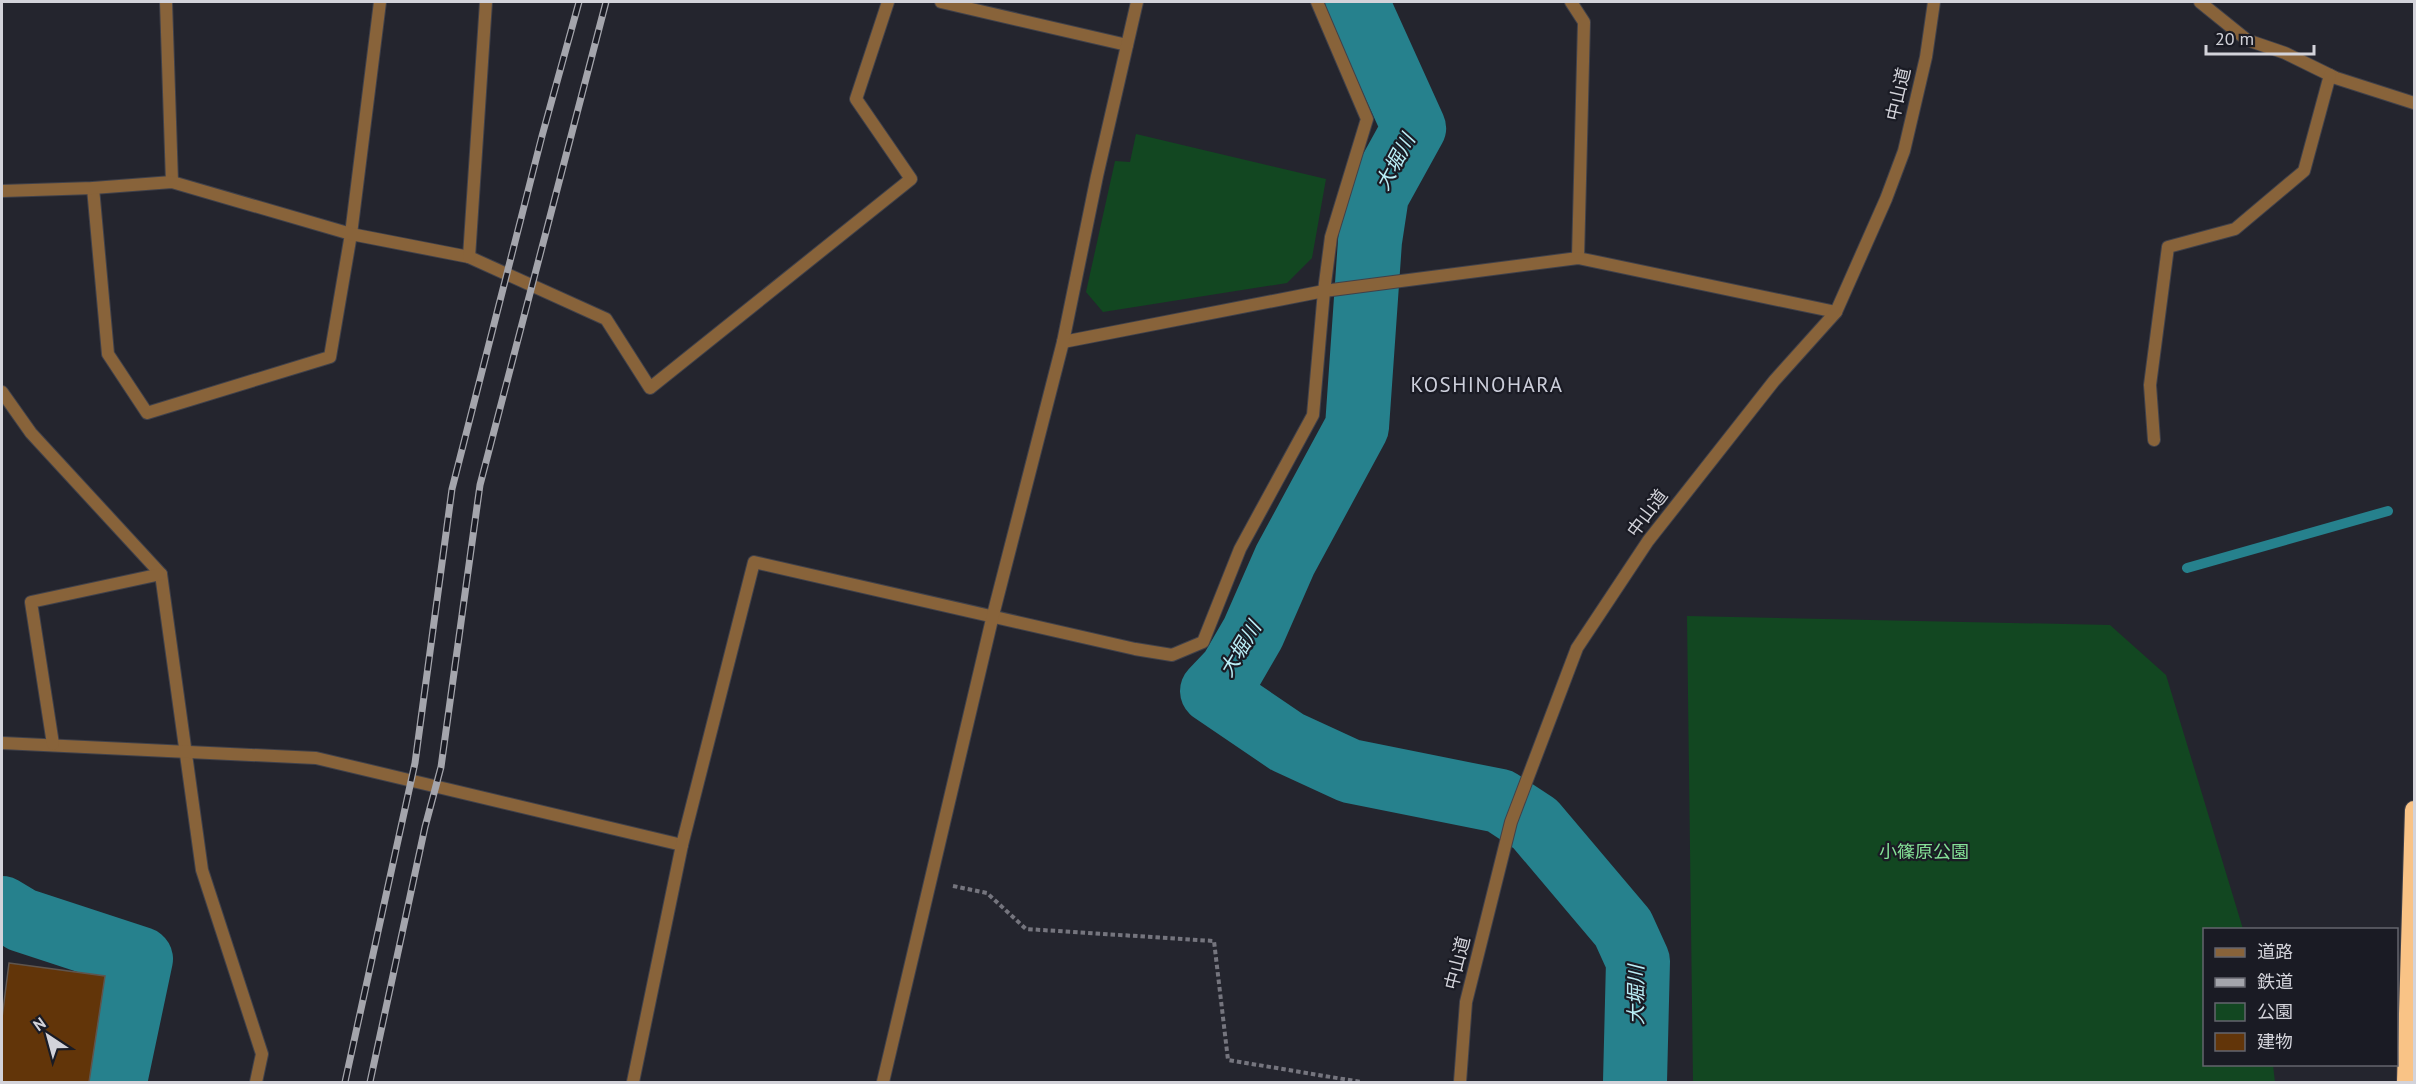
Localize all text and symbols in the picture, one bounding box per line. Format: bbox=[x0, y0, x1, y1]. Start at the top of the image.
scale bar bbox=[2206, 18, 2314, 56]
text: 20 m bbox=[2215, 27, 2254, 50]
street label: 中山道 bbox=[1881, 65, 1915, 123]
water label: 大堀川 bbox=[1369, 128, 1422, 195]
district label: KOSHINOHARA bbox=[1410, 371, 1564, 398]
street label: 中山道 bbox=[1622, 485, 1672, 541]
water label: 大堀川 bbox=[1213, 615, 1268, 681]
park label: 小篠原公園 bbox=[1879, 840, 1969, 863]
legend bbox=[2203, 928, 2398, 1066]
street label: 中山道 bbox=[1439, 934, 1475, 992]
text: 道路 bbox=[2257, 940, 2293, 963]
water label: 大堀川 bbox=[1623, 963, 1649, 1025]
text: 鉄道 bbox=[2257, 970, 2293, 993]
text: 公園 bbox=[2257, 1000, 2293, 1023]
north arrow bbox=[18, 1006, 78, 1066]
text: N bbox=[29, 1013, 49, 1035]
text: 建物 bbox=[2257, 1030, 2293, 1053]

